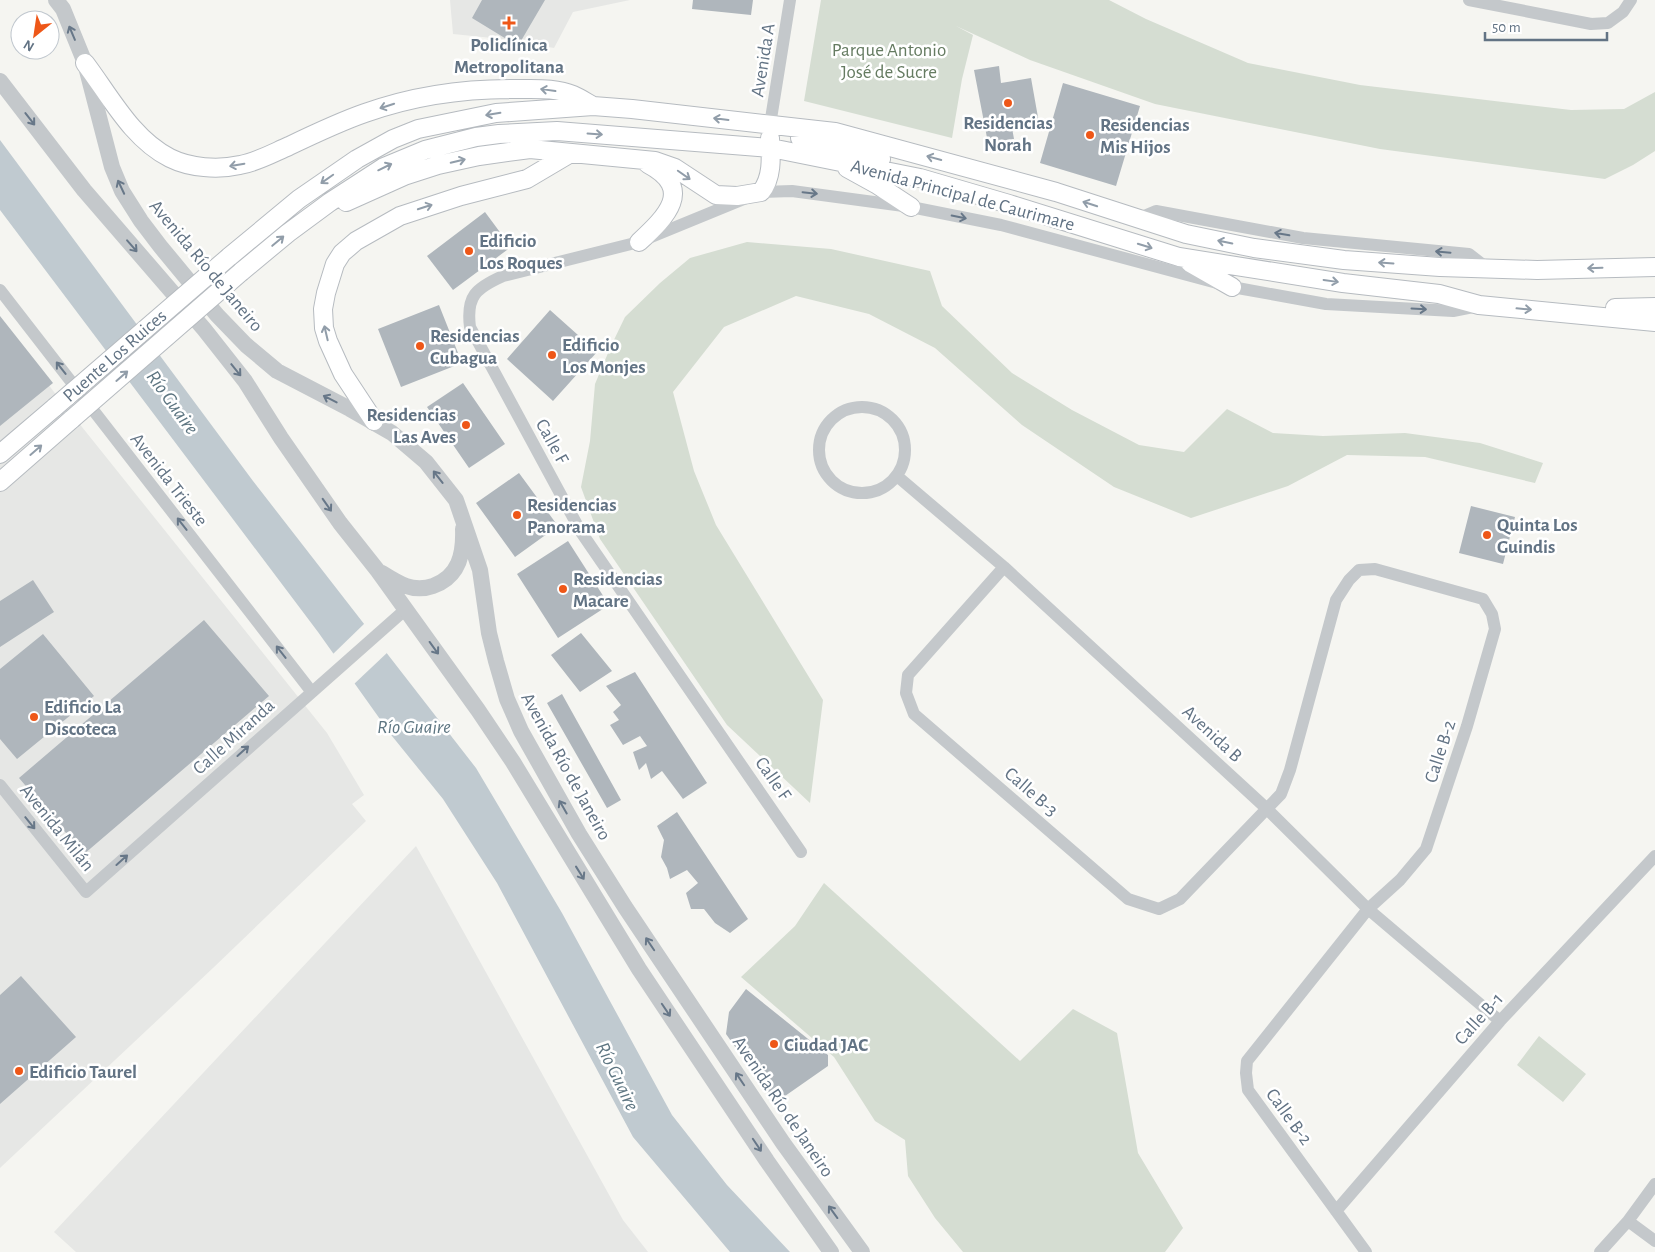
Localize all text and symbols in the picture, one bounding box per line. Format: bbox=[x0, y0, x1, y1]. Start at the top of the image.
north arrow bbox=[10, 10, 60, 60]
scale bar bbox=[1485, 10, 1608, 42]
marker: Policlínica Metropolitana bbox=[502, 16, 516, 30]
text: 50 m bbox=[1492, 20, 1521, 35]
street label: Avenida A bbox=[748, 22, 779, 98]
one-way arrow bbox=[67, 26, 77, 41]
place label: Policlínica Metropolitana bbox=[454, 36, 564, 77]
text: N bbox=[21, 37, 37, 54]
park label: Parque Antonio José de Sucre bbox=[832, 41, 946, 82]
one-way arrow bbox=[540, 85, 556, 95]
marker: Residencias Norah bbox=[1002, 97, 1014, 109]
one-way arrow bbox=[380, 101, 396, 111]
one-way arrow bbox=[485, 109, 501, 119]
one-way arrow bbox=[24, 112, 35, 125]
one-way arrow bbox=[714, 114, 730, 124]
place label: Residencias Norah bbox=[963, 114, 1053, 155]
place label: Residencias Mis Hijos bbox=[1100, 116, 1190, 157]
one-way arrow bbox=[586, 129, 602, 138]
marker: Residencias Mis Hijos bbox=[1084, 129, 1096, 141]
one-way arrow bbox=[927, 153, 943, 163]
one-way arrow bbox=[449, 156, 465, 165]
street label: Avenida Principal de Caurimare bbox=[849, 156, 1077, 235]
one-way arrow bbox=[229, 161, 245, 171]
one-way arrow bbox=[377, 161, 392, 171]
one-way arrow bbox=[677, 170, 691, 180]
one-way arrow bbox=[321, 174, 335, 184]
one-way arrow bbox=[116, 180, 125, 195]
one-way arrow bbox=[802, 188, 818, 198]
street label: Avenida Río de Janeiro bbox=[145, 197, 266, 335]
one-way arrow bbox=[1083, 199, 1099, 208]
one-way arrow bbox=[417, 202, 433, 211]
one-way arrow bbox=[951, 212, 967, 222]
one-way arrow bbox=[1274, 229, 1290, 238]
place label: Edificio Los Roques bbox=[479, 232, 563, 273]
one-way arrow bbox=[271, 236, 284, 247]
one-way arrow bbox=[1218, 237, 1234, 246]
one-way arrow bbox=[126, 239, 138, 252]
one-way arrow bbox=[1137, 242, 1153, 252]
marker: Edificio Los Roques bbox=[463, 245, 475, 257]
one-way arrow bbox=[1436, 247, 1452, 256]
one-way arrow bbox=[1379, 258, 1395, 268]
one-way arrow bbox=[1587, 264, 1603, 273]
one-way arrow bbox=[1322, 276, 1338, 286]
one-way arrow bbox=[1515, 304, 1531, 314]
one-way arrow bbox=[1411, 305, 1427, 314]
street label: Puente Los Ruices bbox=[60, 306, 170, 406]
one-way arrow bbox=[321, 325, 330, 341]
place label: Residencias Cubagua bbox=[430, 327, 520, 368]
place label: Edificio Los Monjes bbox=[562, 336, 646, 377]
marker: Residencias Cubagua bbox=[414, 340, 426, 352]
marker: Edificio Los Monjes bbox=[546, 349, 558, 361]
one-way arrow bbox=[55, 362, 66, 375]
one-way arrow bbox=[231, 363, 242, 376]
water label: Río Guaire bbox=[142, 367, 202, 439]
one-way arrow bbox=[115, 370, 128, 382]
one-way arrow bbox=[323, 394, 338, 404]
place label: Residencias Las Aves bbox=[366, 406, 456, 447]
street label: Calle F bbox=[532, 416, 572, 468]
marker: Residencias Las Aves bbox=[460, 419, 472, 431]
street label: Avenida Trieste bbox=[127, 430, 211, 530]
one-way arrow bbox=[29, 445, 42, 456]
one-way arrow bbox=[433, 470, 444, 483]
place label: Residencias Panorama bbox=[527, 496, 617, 537]
one-way arrow bbox=[322, 497, 332, 511]
marker: Residencias Panorama bbox=[511, 509, 523, 521]
place label: Quinta Los Guindis bbox=[1497, 516, 1577, 557]
one-way arrow bbox=[176, 518, 187, 531]
marker: Quinta Los Guindis bbox=[1481, 529, 1493, 541]
place label: Residencias Macare bbox=[573, 570, 663, 611]
marker: Residencias Macare bbox=[557, 583, 569, 595]
one-way arrow bbox=[429, 641, 439, 655]
one-way arrow bbox=[276, 646, 287, 659]
street label: Avenida Río de Janeiro bbox=[517, 690, 614, 844]
street label: Calle Miranda bbox=[190, 696, 279, 778]
place label: Edificio La Discoteca bbox=[44, 698, 122, 739]
street label: Avenida B bbox=[1179, 702, 1245, 766]
marker: Edificio La Discoteca bbox=[28, 711, 40, 723]
water label: Río Guaire bbox=[377, 717, 451, 737]
street label: Calle B-2 bbox=[1421, 717, 1460, 785]
one-way arrow bbox=[237, 746, 250, 757]
street label: Calle F bbox=[751, 754, 795, 805]
street label: Calle B-3 bbox=[1001, 764, 1061, 820]
street label: Avenida Milán bbox=[16, 781, 98, 875]
one-way arrow bbox=[558, 800, 568, 814]
one-way arrow bbox=[25, 816, 36, 829]
one-way arrow bbox=[116, 854, 129, 865]
one-way arrow bbox=[575, 865, 585, 879]
one-way arrow bbox=[645, 937, 655, 951]
street label: Calle B-1 bbox=[1451, 989, 1507, 1049]
one-way arrow bbox=[661, 1003, 671, 1017]
street label: Avenida Río de Janeiro bbox=[729, 1033, 837, 1181]
place label: Ciudad JAC bbox=[784, 1036, 868, 1055]
marker: Ciudad JAC bbox=[768, 1038, 780, 1050]
water label: Río Guaire bbox=[592, 1039, 642, 1114]
place label: Edificio Taurel bbox=[29, 1063, 137, 1082]
marker: Edificio Taurel bbox=[13, 1065, 25, 1077]
one-way arrow bbox=[735, 1072, 746, 1086]
street label: Calle B-2 bbox=[1262, 1085, 1316, 1149]
one-way arrow bbox=[752, 1138, 762, 1152]
one-way arrow bbox=[828, 1206, 838, 1220]

